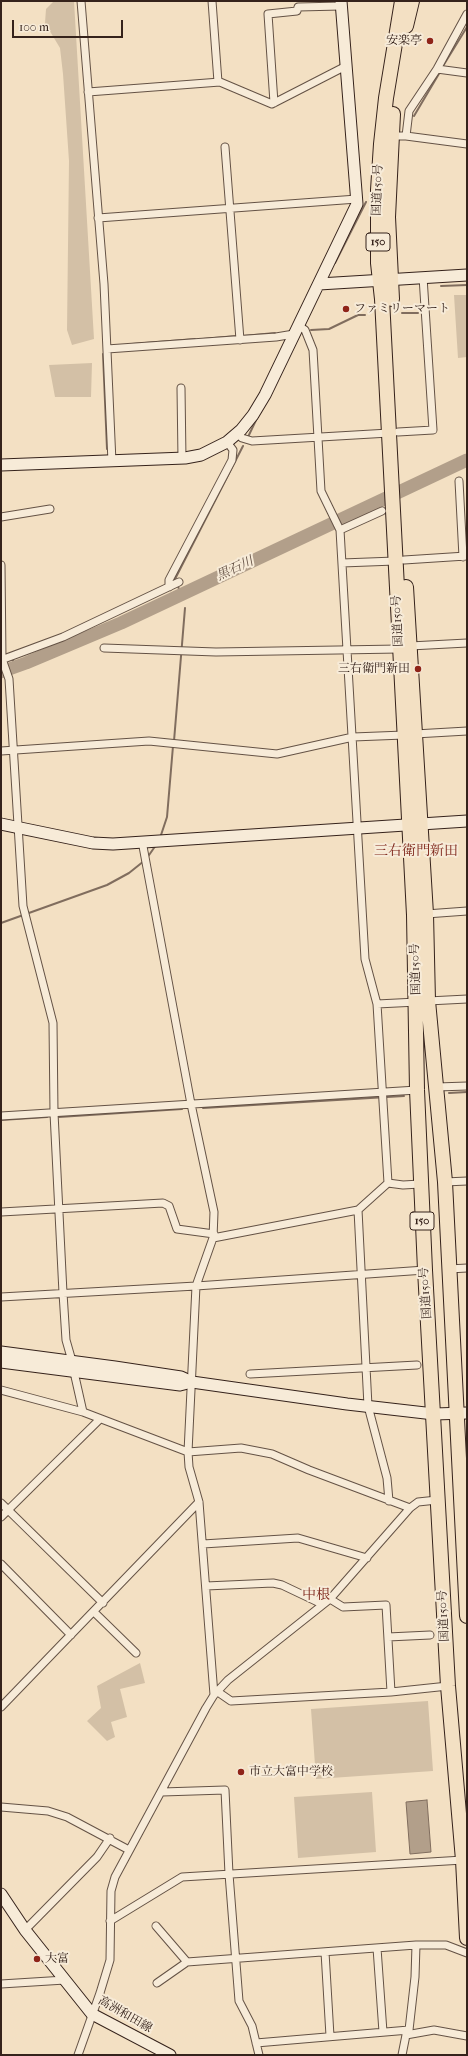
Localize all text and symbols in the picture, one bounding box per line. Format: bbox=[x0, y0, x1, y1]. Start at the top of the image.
scale bar bbox=[14, 12, 125, 38]
text: 100 m bbox=[19, 20, 49, 34]
place label: 安楽亭 bbox=[386, 34, 422, 48]
marker: 安楽亭 bbox=[425, 36, 435, 46]
street label: 国道150号 bbox=[370, 164, 386, 216]
road number: 150 bbox=[366, 233, 390, 251]
place label: ファミリーマート bbox=[354, 302, 450, 316]
marker: ファミリーマート bbox=[341, 304, 351, 314]
water label: 黒石川 bbox=[214, 554, 256, 584]
street label: 国道150号 bbox=[389, 595, 407, 647]
place label: 三右衛門新田 bbox=[338, 662, 410, 676]
marker: 三右衛門新田 bbox=[413, 664, 423, 674]
district label: 三右衛門新田 bbox=[374, 844, 458, 860]
street label: 国道150号 bbox=[408, 943, 424, 995]
road number: 150 bbox=[410, 1212, 434, 1230]
street label: 国道150号 bbox=[417, 1267, 435, 1319]
district label: 中根 bbox=[302, 1588, 330, 1604]
street label: 国道150号 bbox=[435, 1590, 453, 1642]
place label: 市立大富中学校 bbox=[249, 1765, 333, 1779]
marker: 市立大富中学校 bbox=[236, 1767, 246, 1777]
place label: 大富 bbox=[45, 1952, 69, 1966]
marker: 大富 bbox=[32, 1954, 42, 1964]
street label: 高洲和田線 bbox=[95, 1994, 155, 2036]

